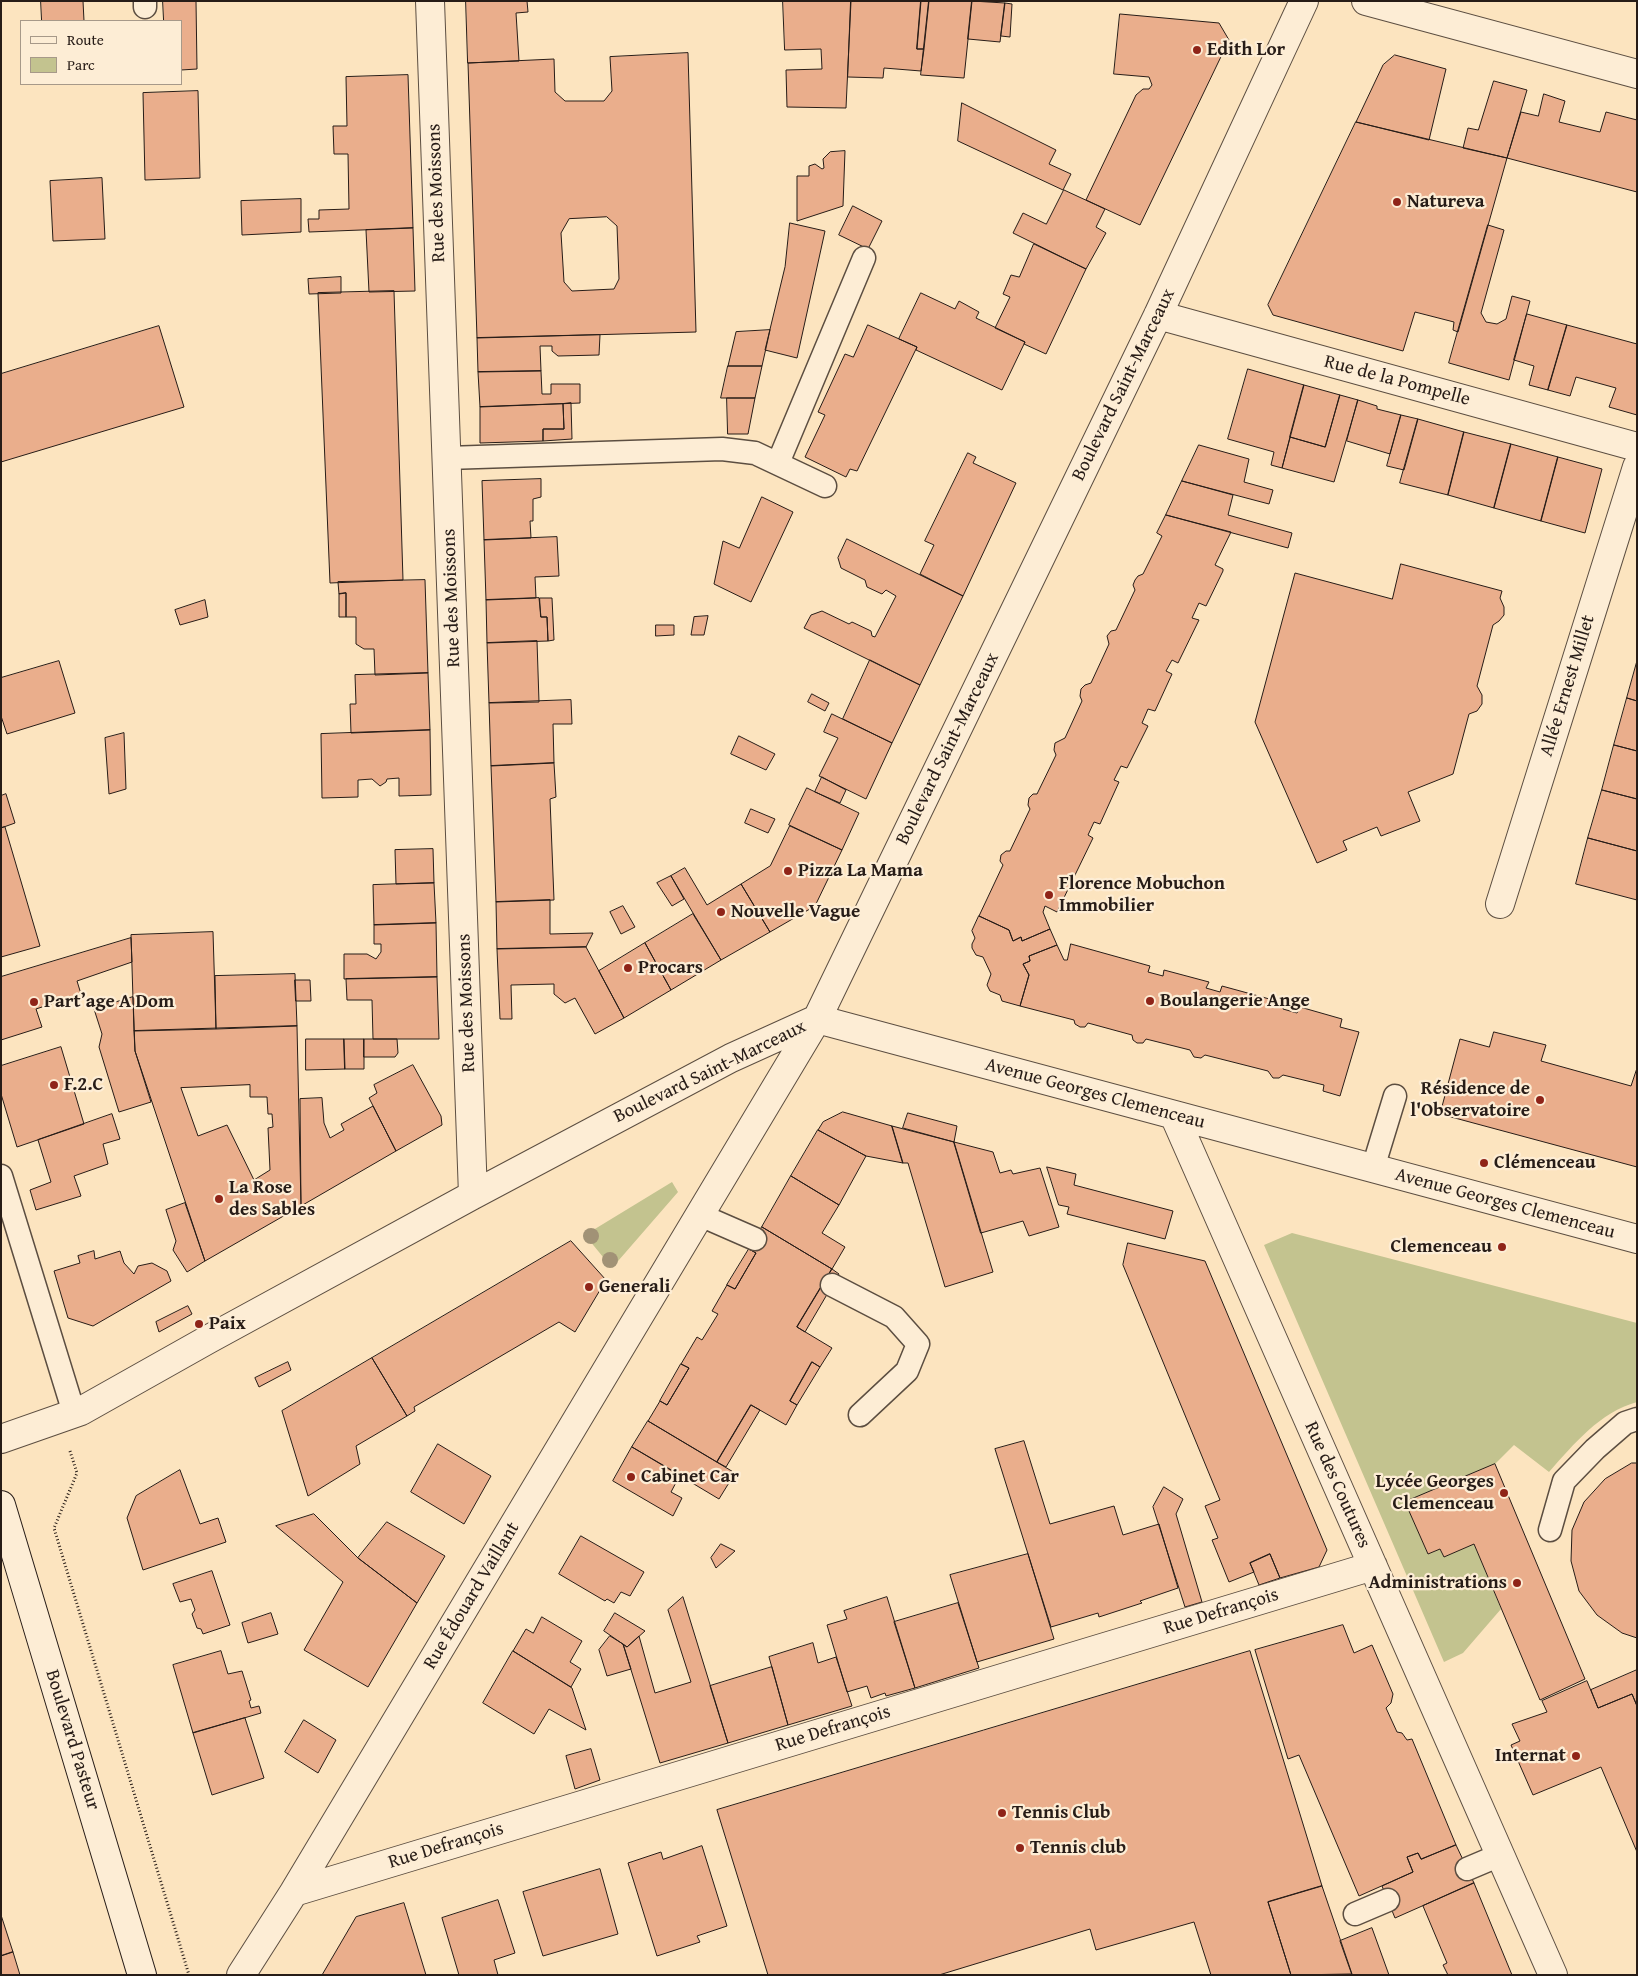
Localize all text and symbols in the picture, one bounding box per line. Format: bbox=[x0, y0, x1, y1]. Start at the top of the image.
legend bbox=[20, 20, 182, 85]
text: Route bbox=[67, 29, 104, 50]
place label: Edith Lor bbox=[1207, 39, 1285, 61]
marker: Edith Lor bbox=[1191, 44, 1203, 56]
text: Parc bbox=[67, 54, 95, 75]
street label: Rue des Moissons bbox=[423, 123, 451, 263]
place label: Natureva bbox=[1407, 191, 1484, 213]
marker: Natureva bbox=[1391, 196, 1403, 208]
street label: Boulevard Saint-Marceaux bbox=[1068, 285, 1180, 485]
street label: Rue de la Pompelle bbox=[1321, 351, 1473, 411]
street label: Rue des Moissons bbox=[438, 528, 466, 668]
street label: Allée Ernest Millet bbox=[1536, 612, 1600, 760]
street label: Boulevard Saint-Marceaux bbox=[892, 649, 1004, 849]
place label: Pizza La Mama bbox=[798, 860, 923, 882]
marker: Pizza La Mama bbox=[782, 865, 794, 877]
place label: Florence Mobuchon Immobilier bbox=[1059, 873, 1225, 917]
marker: Florence Mobuchon Immobilier bbox=[1043, 889, 1055, 901]
place label: Nouvelle Vague bbox=[731, 901, 860, 923]
marker: Nouvelle Vague bbox=[715, 906, 727, 918]
street label: Rue des Moissons bbox=[453, 933, 481, 1073]
place label: Procars bbox=[638, 957, 703, 979]
marker: Procars bbox=[622, 962, 634, 974]
place label: Boulangerie Ange bbox=[1160, 990, 1310, 1012]
place label: Part’age A Dom bbox=[44, 991, 174, 1013]
marker: Boulangerie Ange bbox=[1144, 995, 1156, 1007]
marker: Part’age A Dom bbox=[28, 996, 40, 1008]
street label: Boulevard Saint-Marceaux bbox=[610, 1016, 810, 1128]
street label: Avenue Georges Clemenceau bbox=[983, 1054, 1207, 1134]
place label: F.2.C bbox=[64, 1074, 103, 1096]
place label: Résidence de l'Observatoire bbox=[1410, 1078, 1530, 1122]
marker: F.2.C bbox=[48, 1079, 60, 1091]
marker: Résidence de l'Observatoire bbox=[1534, 1094, 1546, 1106]
place label: Clémenceau bbox=[1494, 1152, 1596, 1174]
marker: Clémenceau bbox=[1478, 1157, 1490, 1169]
street label: Avenue Georges Clemenceau bbox=[1393, 1164, 1617, 1244]
place label: La Rose des Sables bbox=[229, 1177, 315, 1221]
marker: La Rose des Sables bbox=[213, 1193, 225, 1205]
place label: Clemenceau bbox=[1390, 1236, 1492, 1258]
marker: Clemenceau bbox=[1496, 1241, 1508, 1253]
place label: Generali bbox=[599, 1276, 671, 1298]
marker: Generali bbox=[583, 1281, 595, 1293]
place label: Paix bbox=[209, 1313, 246, 1335]
marker: Paix bbox=[193, 1318, 205, 1330]
street label: Rue des Coutures bbox=[1299, 1418, 1375, 1552]
place label: Cabinet Car bbox=[641, 1466, 739, 1488]
marker: Cabinet Car bbox=[625, 1471, 637, 1483]
place label: Lycée Georges Clemenceau bbox=[1376, 1471, 1494, 1515]
marker: Lycée Georges Clemenceau bbox=[1498, 1487, 1510, 1499]
street label: Rue Édouard Vaillant bbox=[419, 1518, 525, 1674]
place label: Administrations bbox=[1368, 1572, 1507, 1594]
marker: Administrations bbox=[1511, 1577, 1523, 1589]
street label: Rue Defrançois bbox=[1161, 1584, 1281, 1640]
street label: Boulevard Pasteur bbox=[40, 1667, 104, 1813]
street label: Rue Defrançois bbox=[773, 1701, 893, 1757]
place label: Internat bbox=[1495, 1745, 1566, 1767]
marker: Internat bbox=[1570, 1750, 1582, 1762]
place label: Tennis Club bbox=[1012, 1802, 1110, 1824]
marker: Tennis Club bbox=[996, 1807, 1008, 1819]
street label: Rue Defrançois bbox=[386, 1818, 506, 1874]
place label: Tennis club bbox=[1030, 1837, 1126, 1859]
marker: Tennis club bbox=[1014, 1842, 1026, 1854]

